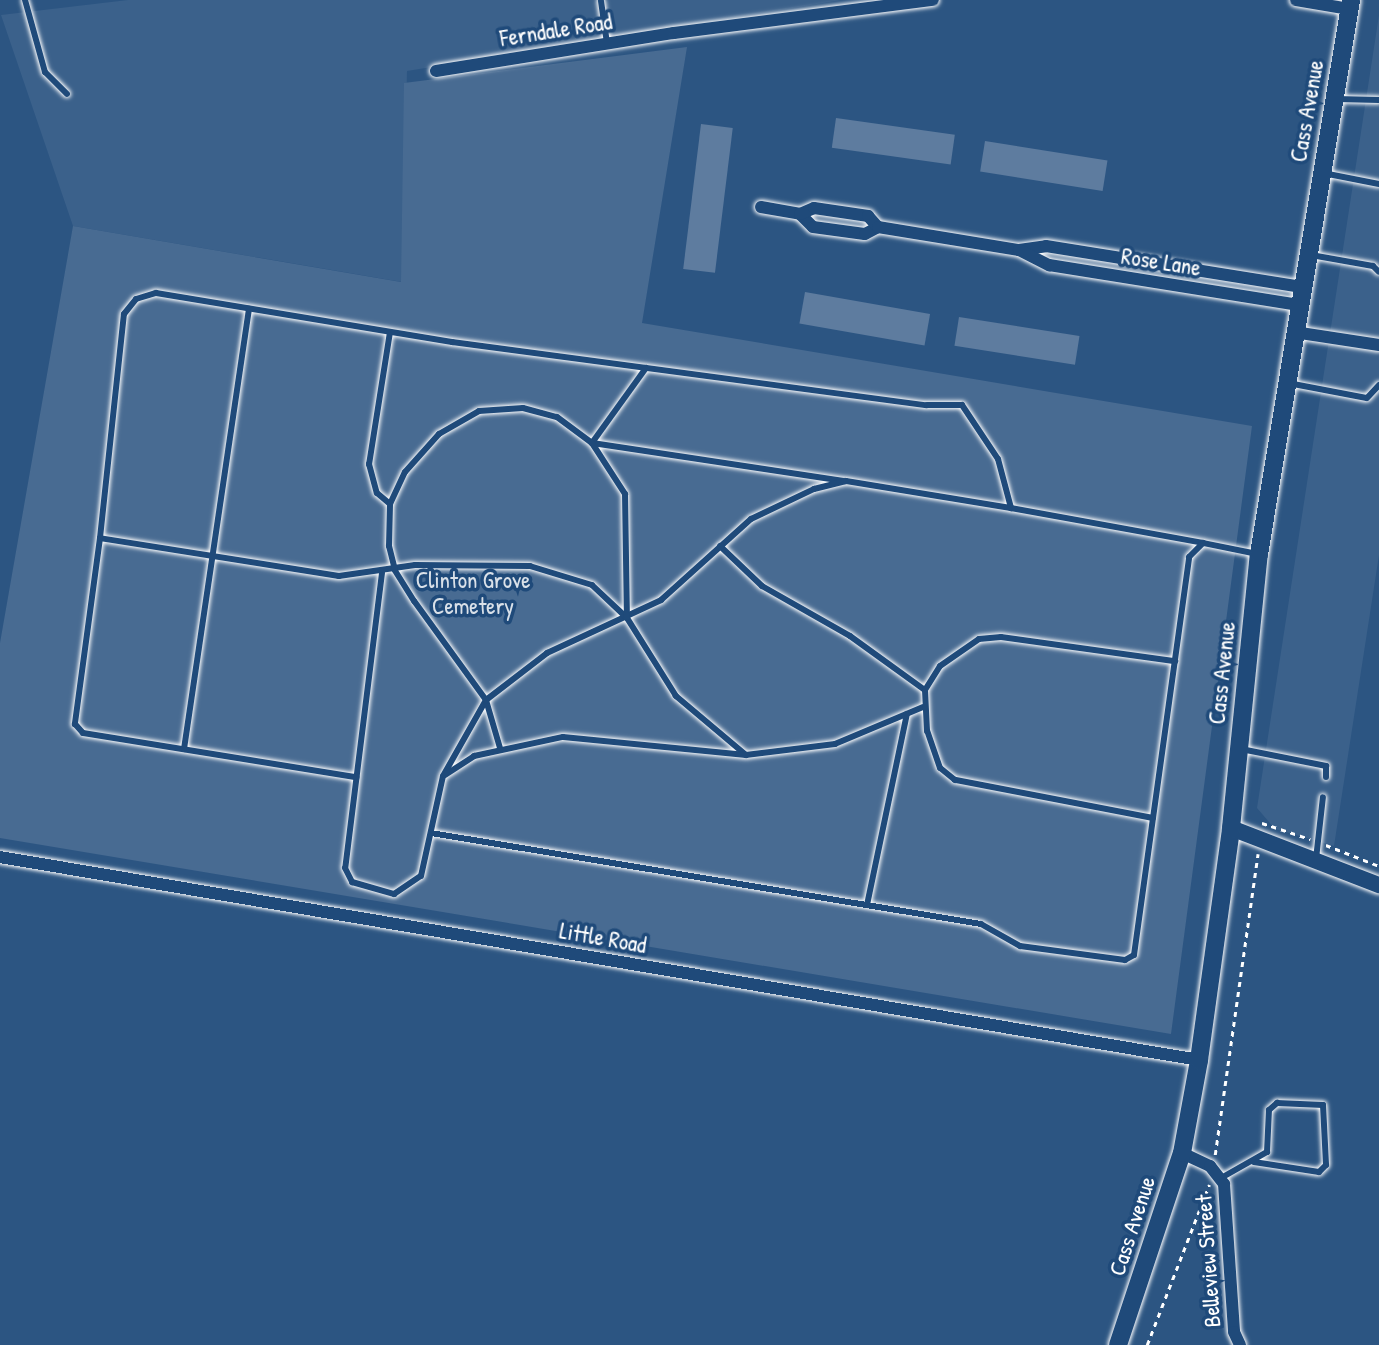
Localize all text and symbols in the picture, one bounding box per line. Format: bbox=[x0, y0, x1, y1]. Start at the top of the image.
street label: Ferndale Road bbox=[498, 8, 614, 52]
street label: Cass Avenue bbox=[1284, 58, 1330, 164]
street label: Rose Lane bbox=[1119, 242, 1203, 282]
park label: Clinton Grove Cemetery bbox=[416, 566, 530, 620]
street label: Cass Avenue bbox=[1203, 620, 1241, 726]
street label: Little Road bbox=[557, 917, 649, 959]
street label: Cass Avenue bbox=[1103, 1173, 1161, 1279]
street label: Belleview Street bbox=[1190, 1194, 1226, 1328]

